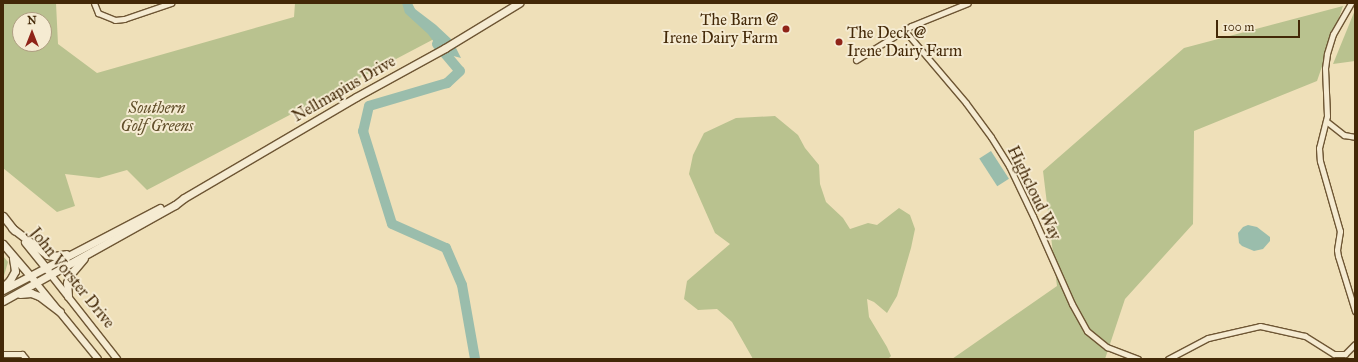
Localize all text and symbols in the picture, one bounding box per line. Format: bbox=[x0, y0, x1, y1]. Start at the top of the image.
place label: The Barn @ Irene Dairy Farm bbox=[663, 10, 778, 48]
north arrow bbox=[12, 12, 52, 52]
scale bar bbox=[1218, 12, 1302, 38]
text: N bbox=[27, 14, 37, 27]
text: 100 m bbox=[1223, 20, 1254, 34]
place label: The Deck @ Irene Dairy Farm bbox=[847, 23, 962, 61]
marker: The Barn @ Irene Dairy Farm bbox=[781, 24, 791, 34]
marker: The Deck @ Irene Dairy Farm bbox=[834, 37, 844, 47]
street label: Nellmapius Drive bbox=[289, 52, 399, 126]
park label: Southern Golf Greens bbox=[121, 98, 193, 136]
street label: Highcloud Way bbox=[1003, 143, 1065, 243]
street label: John Vorster Drive bbox=[26, 224, 118, 332]

